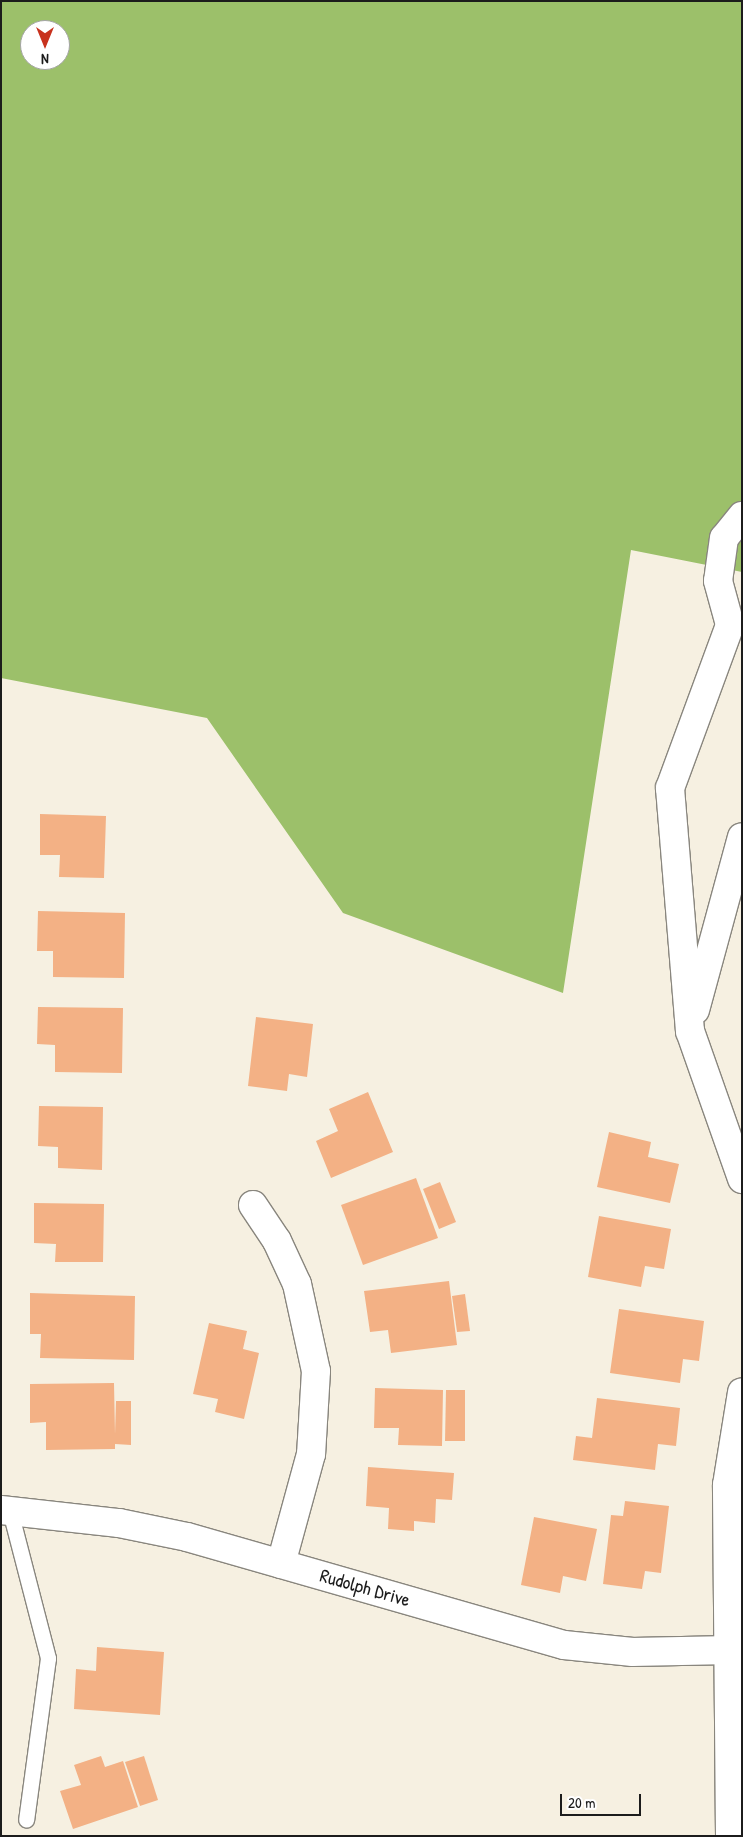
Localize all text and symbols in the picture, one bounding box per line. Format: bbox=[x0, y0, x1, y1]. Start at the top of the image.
north arrow bbox=[20, 20, 70, 70]
text: N bbox=[41, 50, 49, 69]
street label: Rudolph Drive bbox=[317, 1564, 413, 1612]
scale bar bbox=[563, 1784, 644, 1816]
text: 20 m bbox=[568, 1792, 595, 1813]

